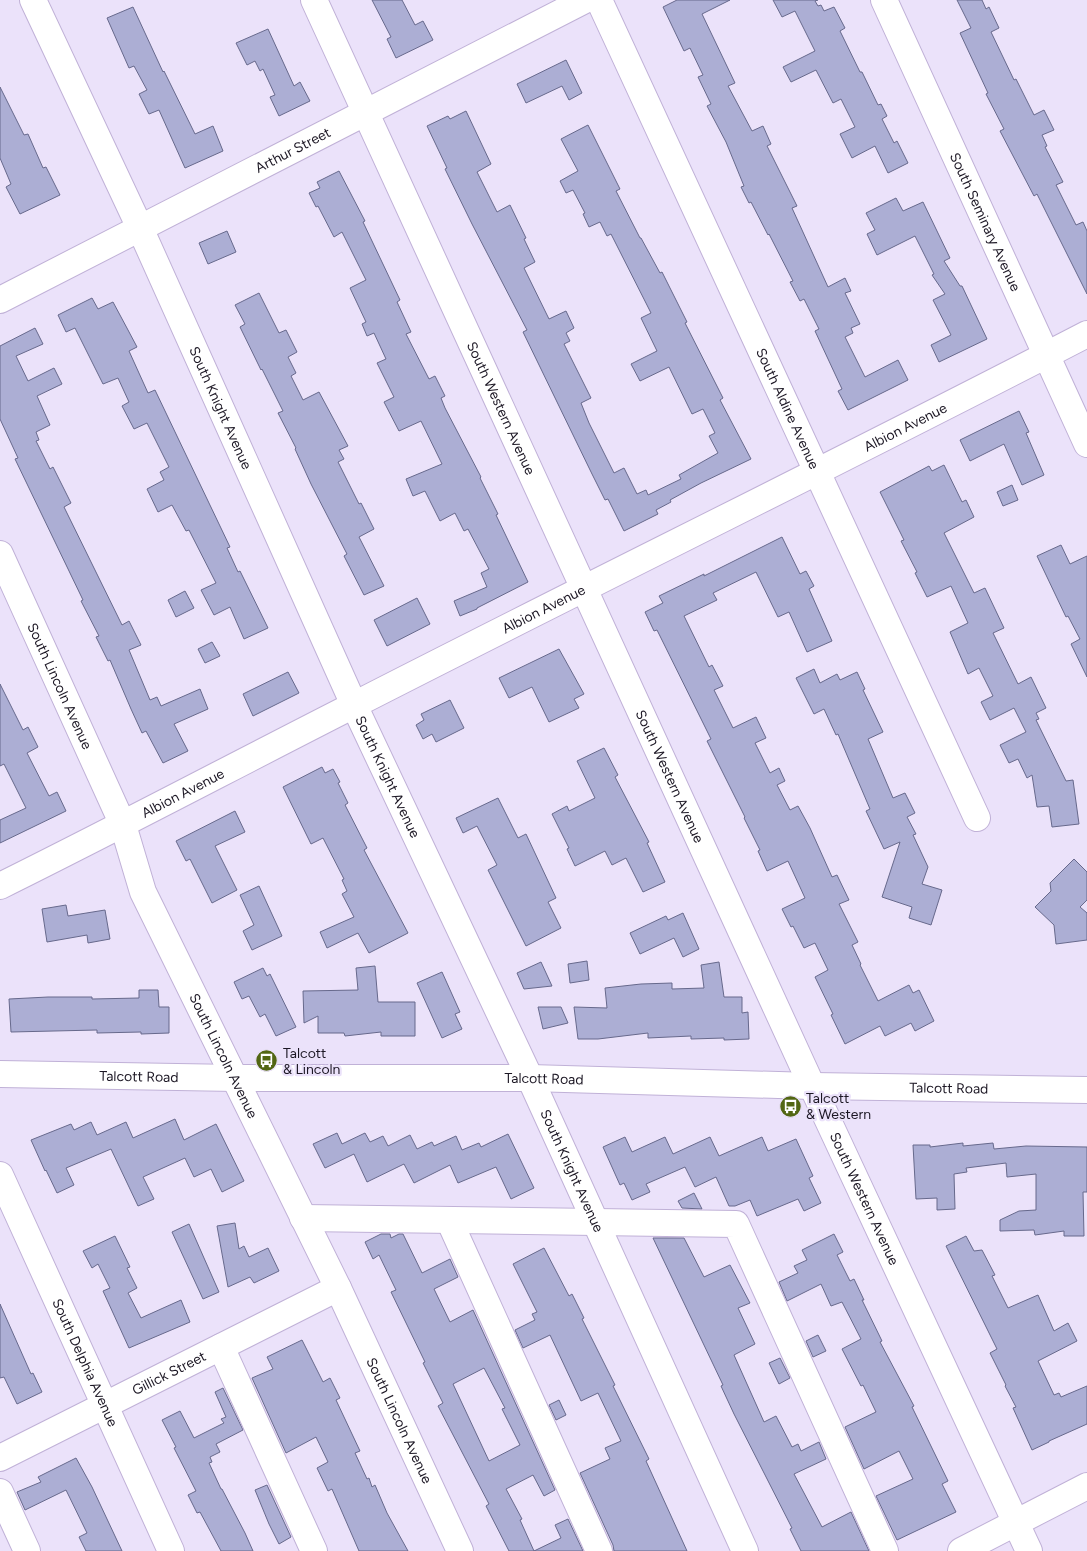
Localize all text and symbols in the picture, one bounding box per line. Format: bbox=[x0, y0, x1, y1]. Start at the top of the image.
street label: Arthur Street bbox=[252, 123, 333, 176]
street label: South Seminary Avenue bbox=[946, 150, 1025, 294]
street label: South Western Avenue bbox=[463, 339, 539, 478]
street label: South Knight Avenue bbox=[186, 344, 256, 472]
street label: South Aldine Avenue bbox=[752, 345, 823, 472]
street label: Albion Avenue bbox=[861, 399, 950, 455]
street label: Albion Avenue bbox=[499, 581, 588, 637]
street label: South Lincoln Avenue bbox=[24, 620, 96, 752]
street label: South Western Avenue bbox=[632, 707, 708, 846]
street label: South Knight Avenue bbox=[352, 713, 424, 841]
street label: Albion Avenue bbox=[138, 765, 227, 821]
street label: South Lincoln Avenue bbox=[186, 991, 262, 1121]
place label: Talcott & Lincoln bbox=[283, 1045, 341, 1078]
bus stop icon: Talcott & Lincoln bbox=[255, 1049, 279, 1073]
street label: Talcott Road bbox=[99, 1067, 179, 1086]
street label: Talcott Road bbox=[504, 1069, 584, 1088]
street label: Talcott Road bbox=[909, 1079, 989, 1097]
place label: Talcott & Western bbox=[806, 1090, 871, 1123]
bus stop icon: Talcott & Western bbox=[778, 1094, 802, 1118]
street label: South Knight Avenue bbox=[537, 1107, 608, 1235]
street label: South Western Avenue bbox=[826, 1130, 903, 1268]
street label: South Delphia Avenue bbox=[49, 1296, 122, 1430]
street label: Gillick Street bbox=[129, 1347, 209, 1399]
street label: South Lincoln Avenue bbox=[363, 1355, 436, 1487]

